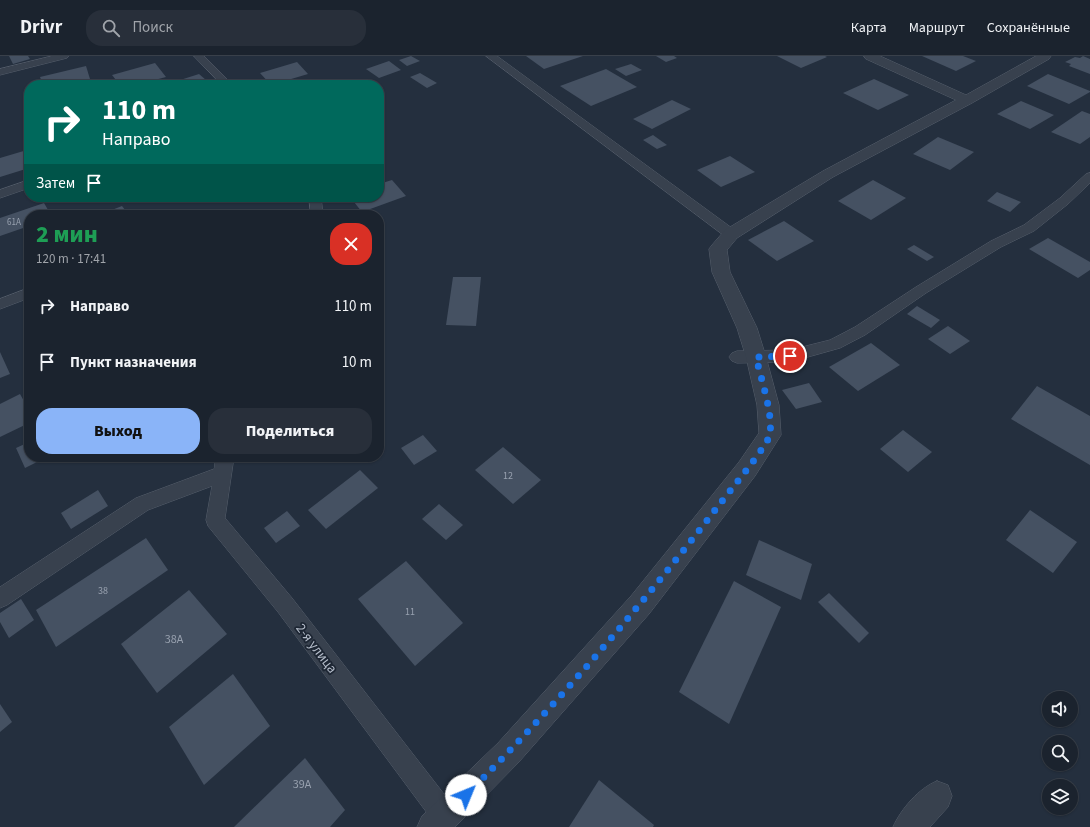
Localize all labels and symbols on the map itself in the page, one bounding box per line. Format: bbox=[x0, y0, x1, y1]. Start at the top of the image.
house number: 61А bbox=[7, 216, 21, 229]
pin bbox=[773, 339, 807, 373]
house number: 12 bbox=[503, 469, 513, 483]
house number: 38 bbox=[98, 584, 108, 598]
house number: 11 bbox=[405, 605, 415, 619]
street label: 2-я улица bbox=[291, 619, 342, 678]
house number: 38А bbox=[165, 631, 184, 648]
position arrow bbox=[445, 774, 487, 816]
house number: 39А bbox=[293, 776, 312, 793]

